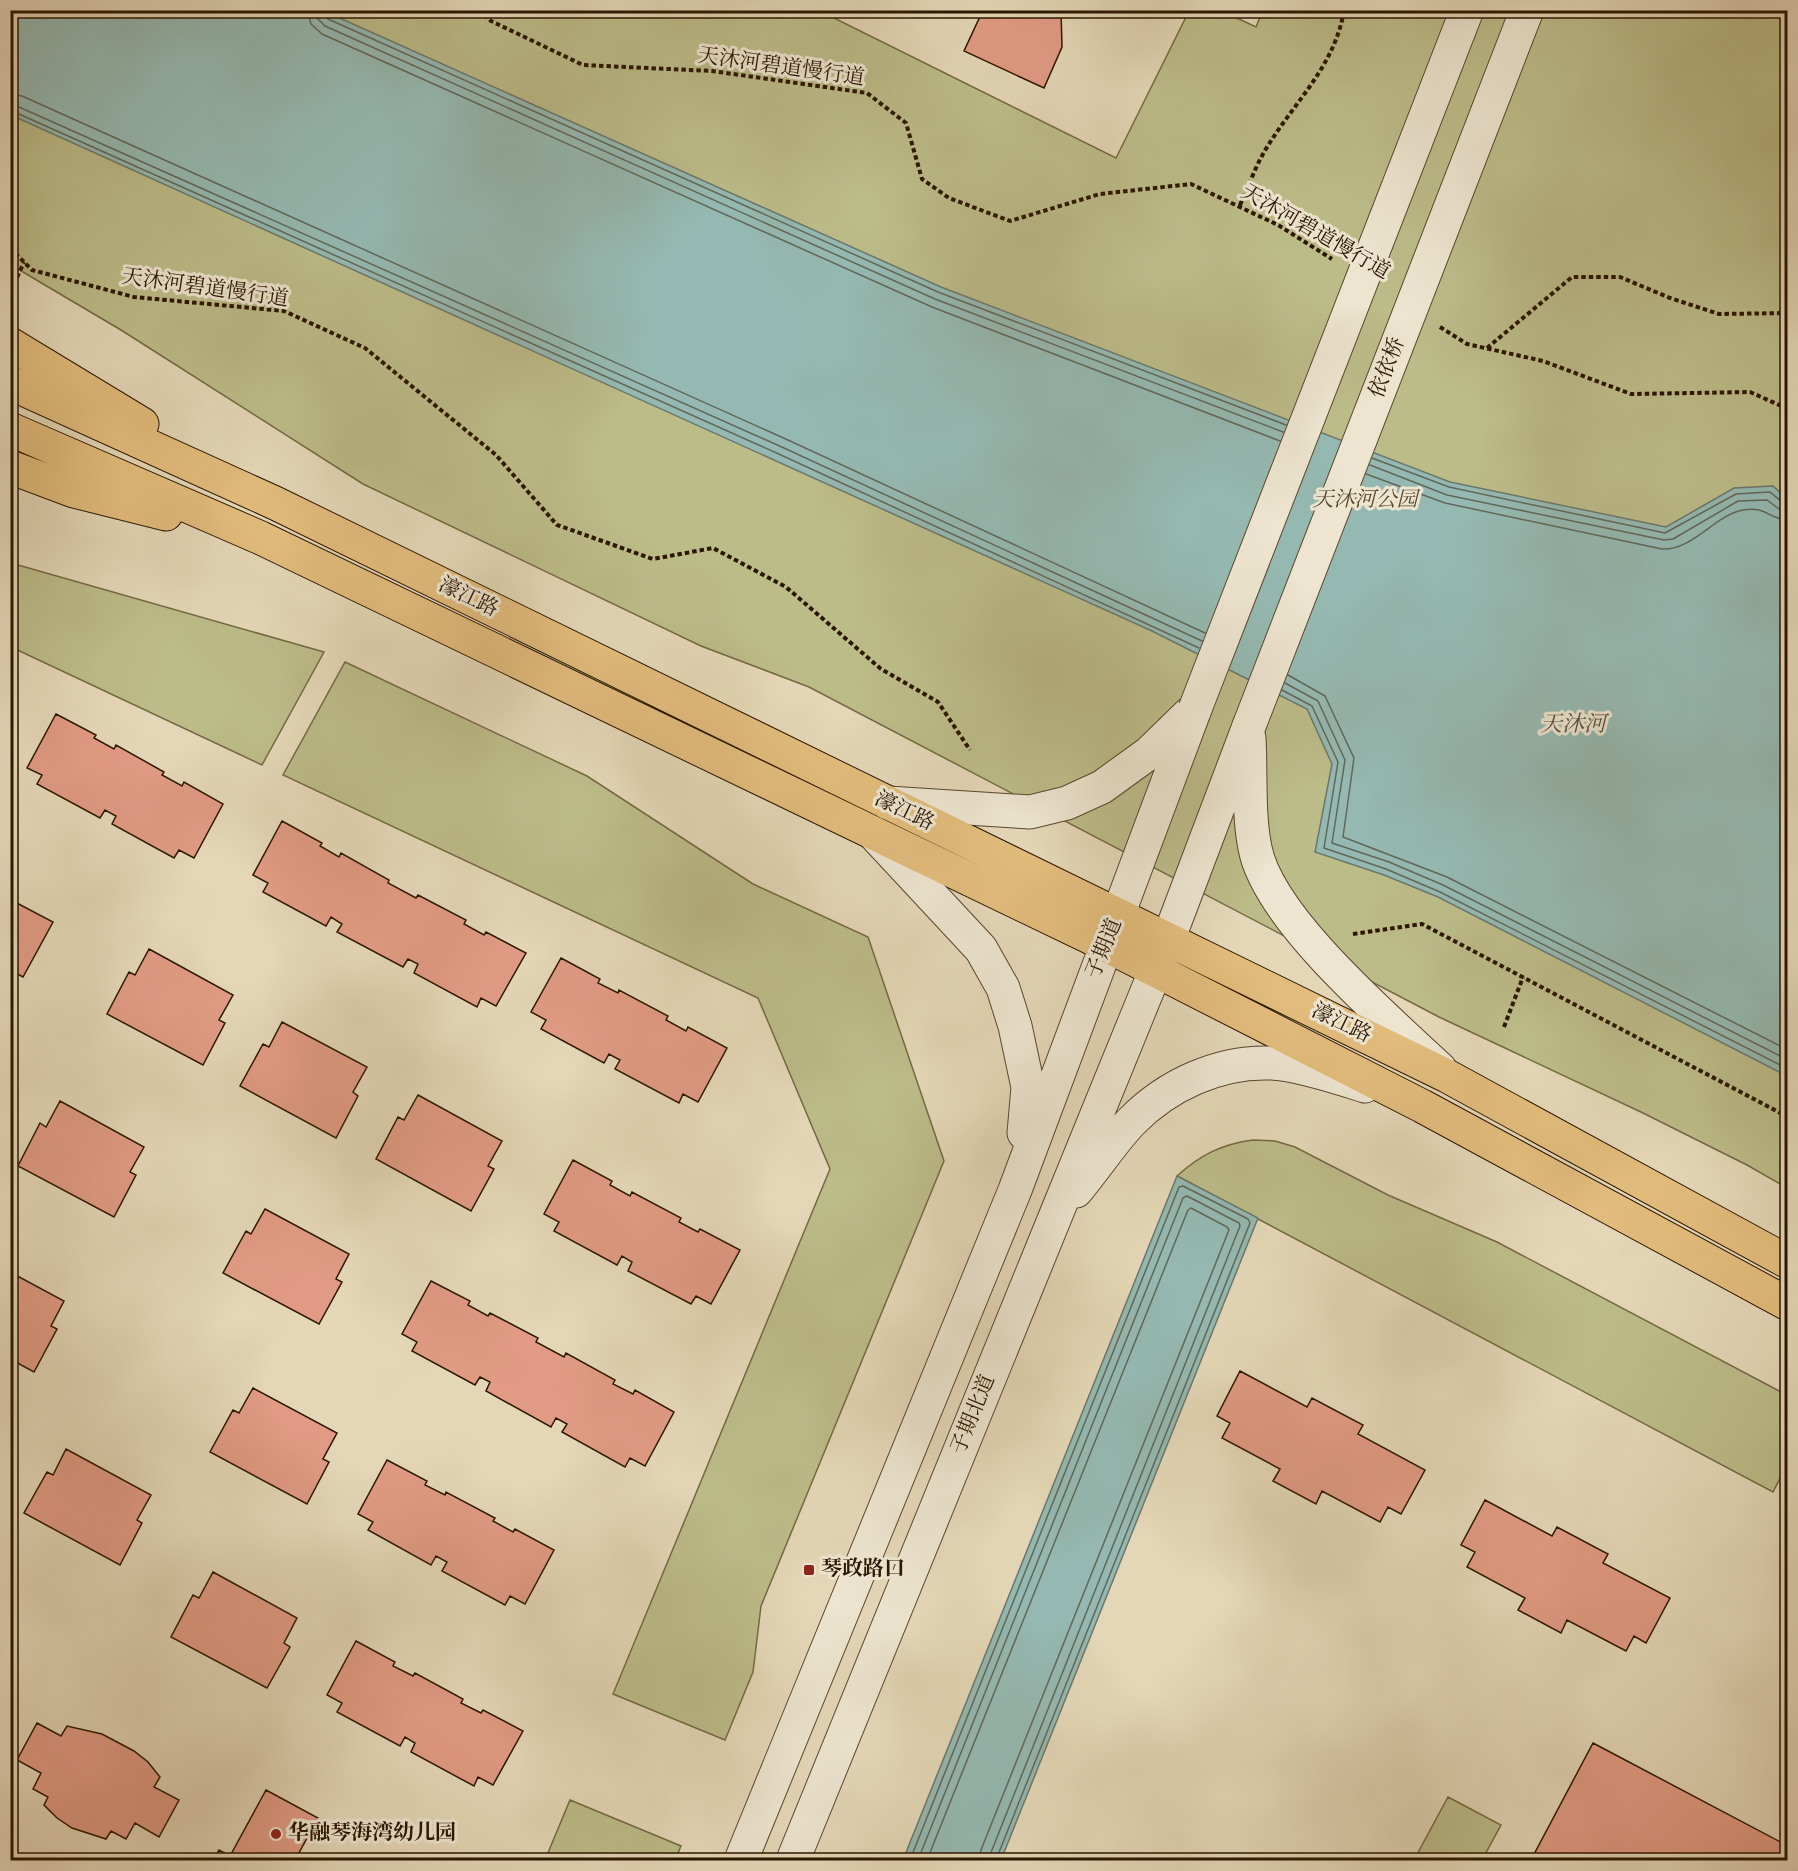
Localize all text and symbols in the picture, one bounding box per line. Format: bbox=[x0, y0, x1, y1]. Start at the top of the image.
street label: 天沐河碧道慢行道 bbox=[696, 41, 866, 95]
street label: 天沐河碧道慢行道 bbox=[1235, 178, 1395, 288]
street label: 天沐河碧道慢行道 bbox=[120, 262, 290, 316]
street label: 依依桥 bbox=[1363, 333, 1413, 403]
park label: 天沐河公园 bbox=[1313, 486, 1420, 516]
street label: 濠江路 bbox=[433, 571, 503, 625]
water label: 天沐河 bbox=[1540, 710, 1610, 742]
street label: 濠江路 bbox=[869, 785, 939, 839]
street label: 子期道 bbox=[1079, 914, 1131, 984]
street label: 濠江路 bbox=[1306, 997, 1376, 1051]
street label: 子期北道 bbox=[944, 1370, 1004, 1460]
place label: 琴政路口 bbox=[821, 1555, 905, 1585]
marker: 琴政路口 bbox=[802, 1563, 816, 1577]
place label: 华融琴海湾幼儿园 bbox=[288, 1819, 456, 1849]
marker: 华融琴海湾幼儿园 bbox=[269, 1827, 283, 1841]

